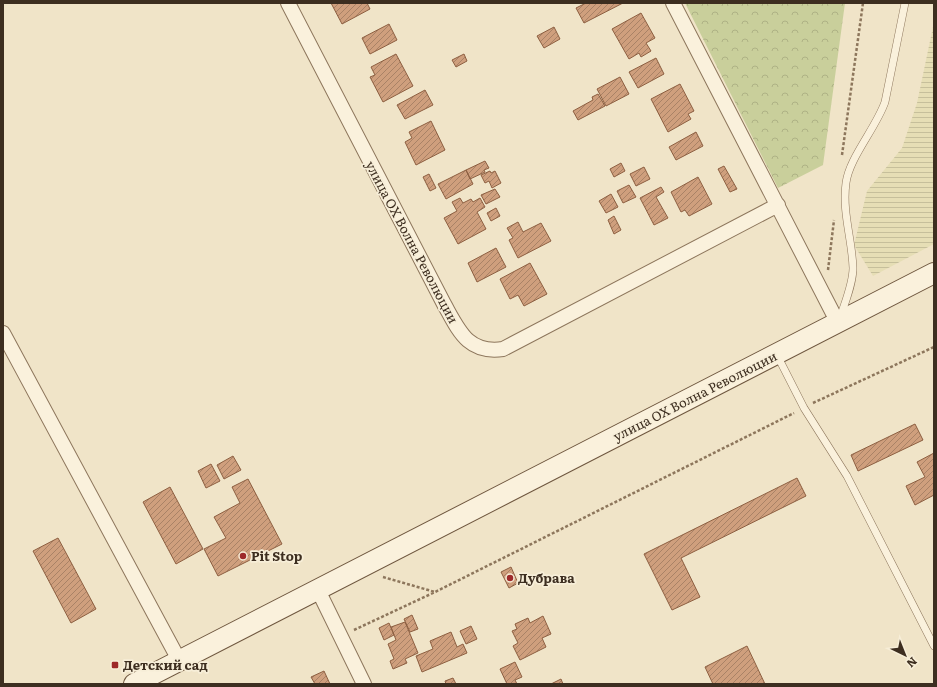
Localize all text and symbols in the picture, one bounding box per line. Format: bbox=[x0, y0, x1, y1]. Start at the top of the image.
street label: улица ОХ Волна Революции bbox=[361, 157, 464, 327]
street label: улица ОХ Волна Революции bbox=[609, 346, 780, 445]
place label: Pit Stop bbox=[251, 546, 303, 565]
marker: Pit Stop bbox=[238, 551, 248, 561]
place label: Дубрава bbox=[518, 568, 575, 587]
marker: Дубрава bbox=[505, 573, 515, 583]
north arrow bbox=[885, 635, 925, 675]
text: N bbox=[904, 654, 921, 672]
place label: Детский сад bbox=[123, 655, 208, 674]
marker: Детский сад bbox=[110, 660, 120, 670]

